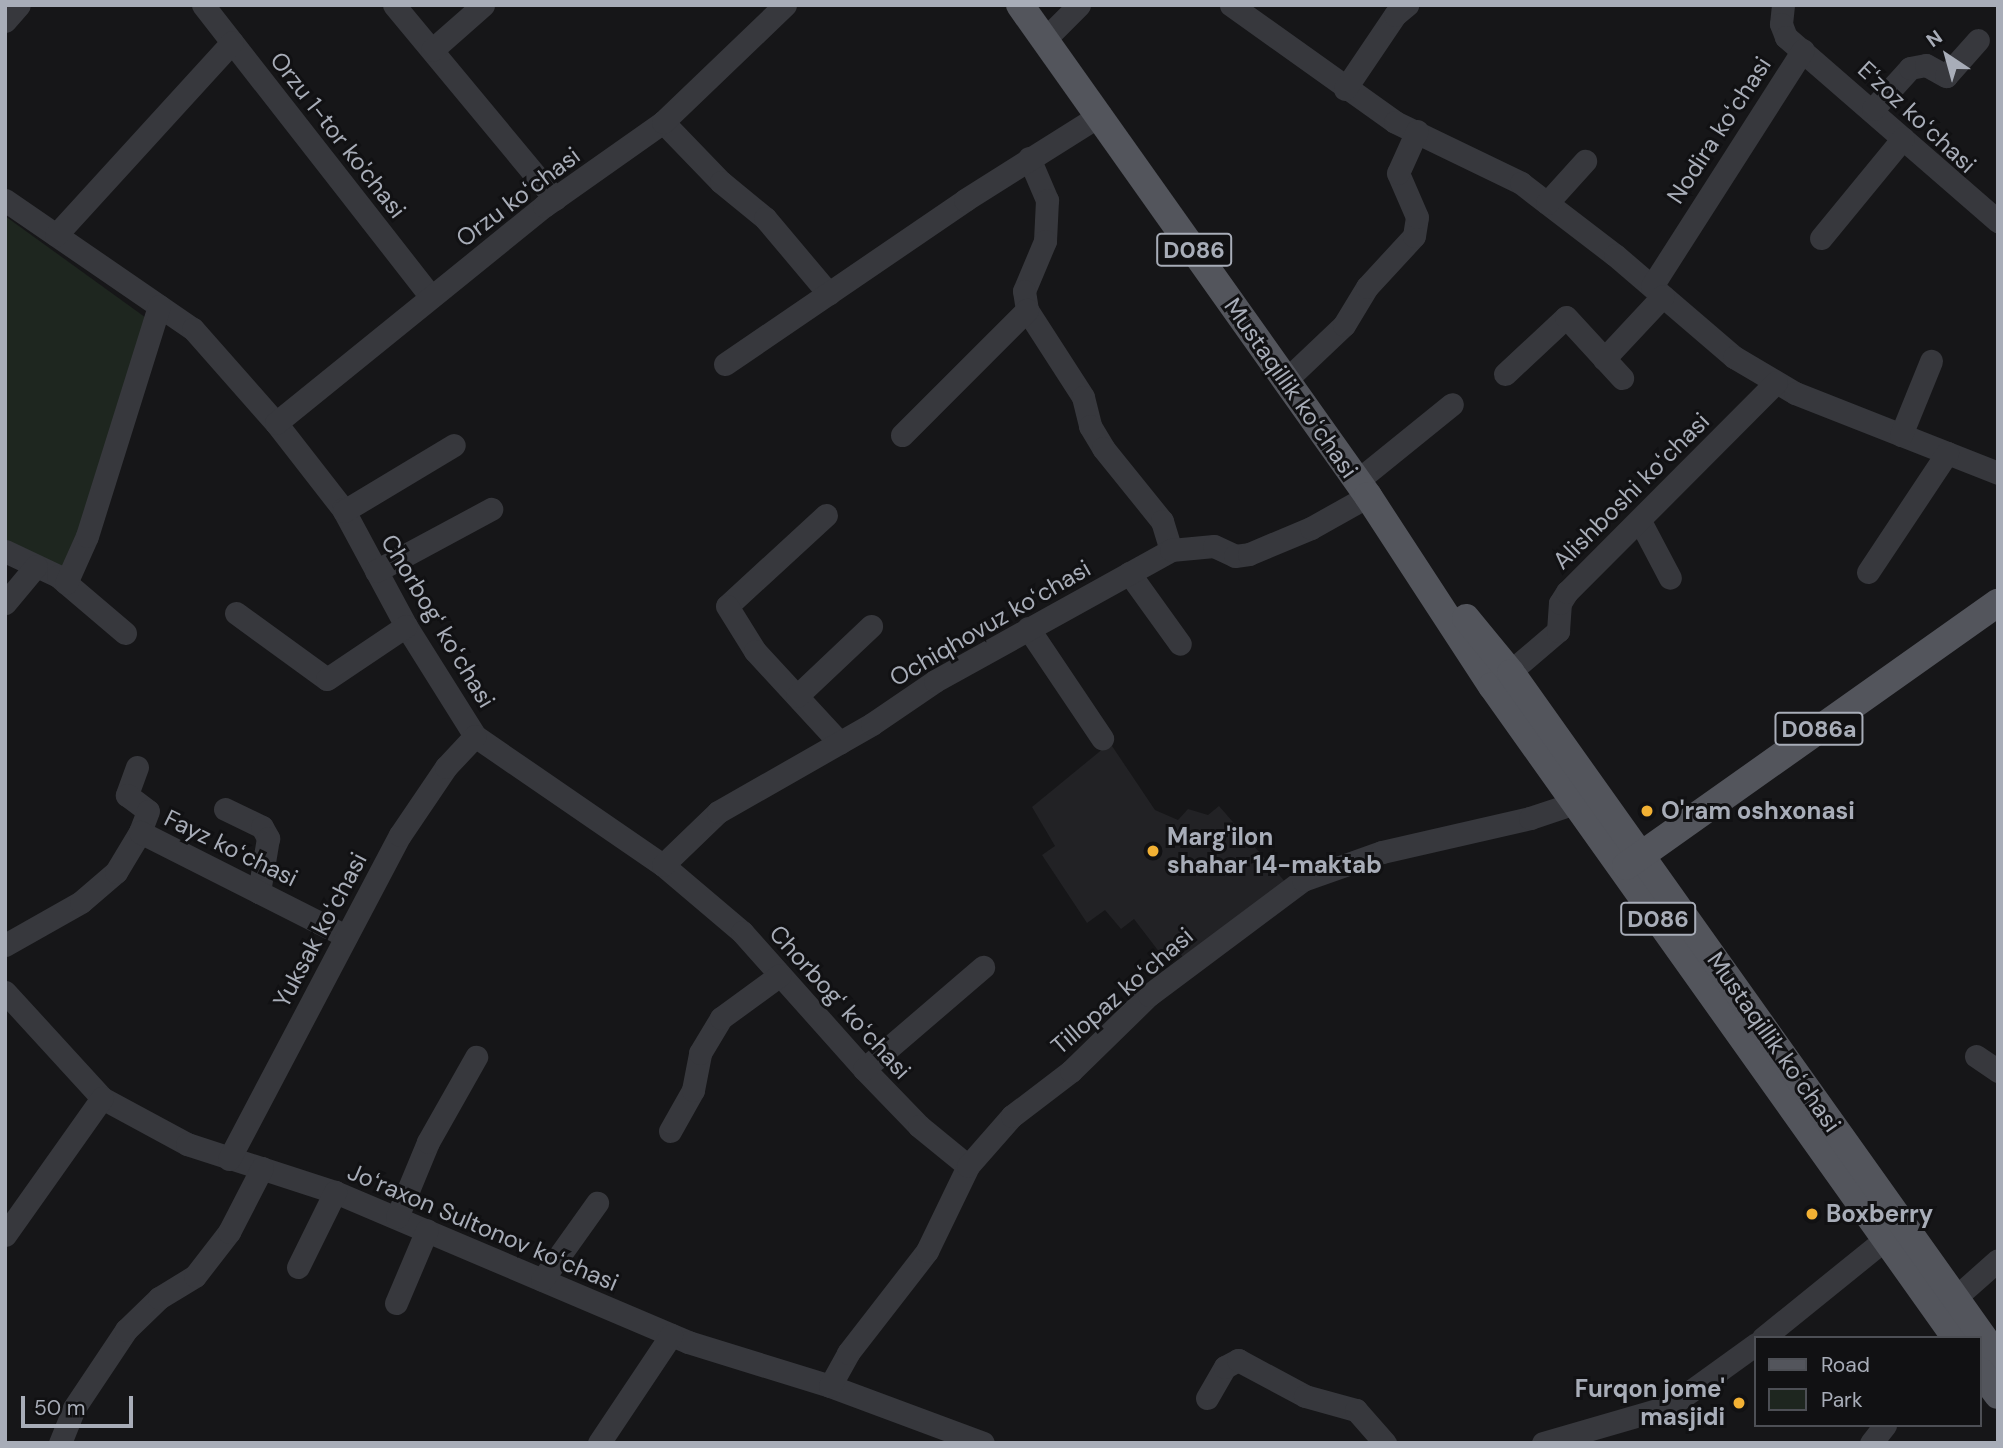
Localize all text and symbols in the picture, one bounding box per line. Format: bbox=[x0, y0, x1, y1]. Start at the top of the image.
north arrow bbox=[1912, 21, 1982, 91]
text: N bbox=[1921, 24, 1947, 53]
street label: Orzu 1-tor ko'chasi bbox=[264, 46, 412, 224]
street label: Nodira koʻchasi bbox=[1661, 51, 1777, 209]
street label: Eʻzoz koʻchasi bbox=[1852, 55, 1982, 179]
street label: Orzu koʻchasi bbox=[450, 141, 586, 253]
road number: D086 bbox=[1156, 230, 1232, 270]
street label: Mustaqillik koʻchasi bbox=[1218, 293, 1364, 483]
street label: Alishboshi koʻchasi bbox=[1547, 407, 1715, 575]
street label: Chorbogʻ koʻchasi bbox=[375, 529, 501, 713]
street label: Ochiqhovuz koʻchasi bbox=[884, 554, 1096, 692]
road number: D086a bbox=[1773, 709, 1864, 748]
place label: O'ram oshxonasi bbox=[1661, 797, 1855, 825]
street label: Fayz koʻchasi bbox=[160, 803, 302, 893]
marker: O'ram oshxonasi bbox=[1639, 803, 1655, 819]
place label: Marg'ilon shahar 14-maktab bbox=[1167, 823, 1382, 879]
marker: Marg'ilon shahar 14-maktab bbox=[1145, 843, 1161, 859]
street label: Yuksak koʻchasi bbox=[267, 848, 373, 1012]
road number: D086 bbox=[1620, 900, 1696, 938]
street label: Chorbogʻ koʻchasi bbox=[763, 919, 917, 1085]
street label: Tillopaz koʻchasi bbox=[1045, 921, 1199, 1061]
street label: Mustaqillik koʻchasi bbox=[1701, 947, 1847, 1137]
street label: Joʻraxon Sultonov koʻchasi bbox=[343, 1157, 623, 1297]
place label: Boxberry bbox=[1826, 1200, 1933, 1228]
marker: Boxberry bbox=[1804, 1206, 1820, 1222]
legend bbox=[1755, 1336, 1982, 1427]
text: Road bbox=[1821, 1351, 1870, 1379]
place label: Furqon jome' masjidi bbox=[1575, 1375, 1725, 1431]
scale bar bbox=[24, 1382, 136, 1426]
text: Park bbox=[1821, 1386, 1862, 1414]
text: 50 m bbox=[34, 1394, 85, 1422]
marker: Furqon jome' masjidi bbox=[1731, 1395, 1747, 1411]

